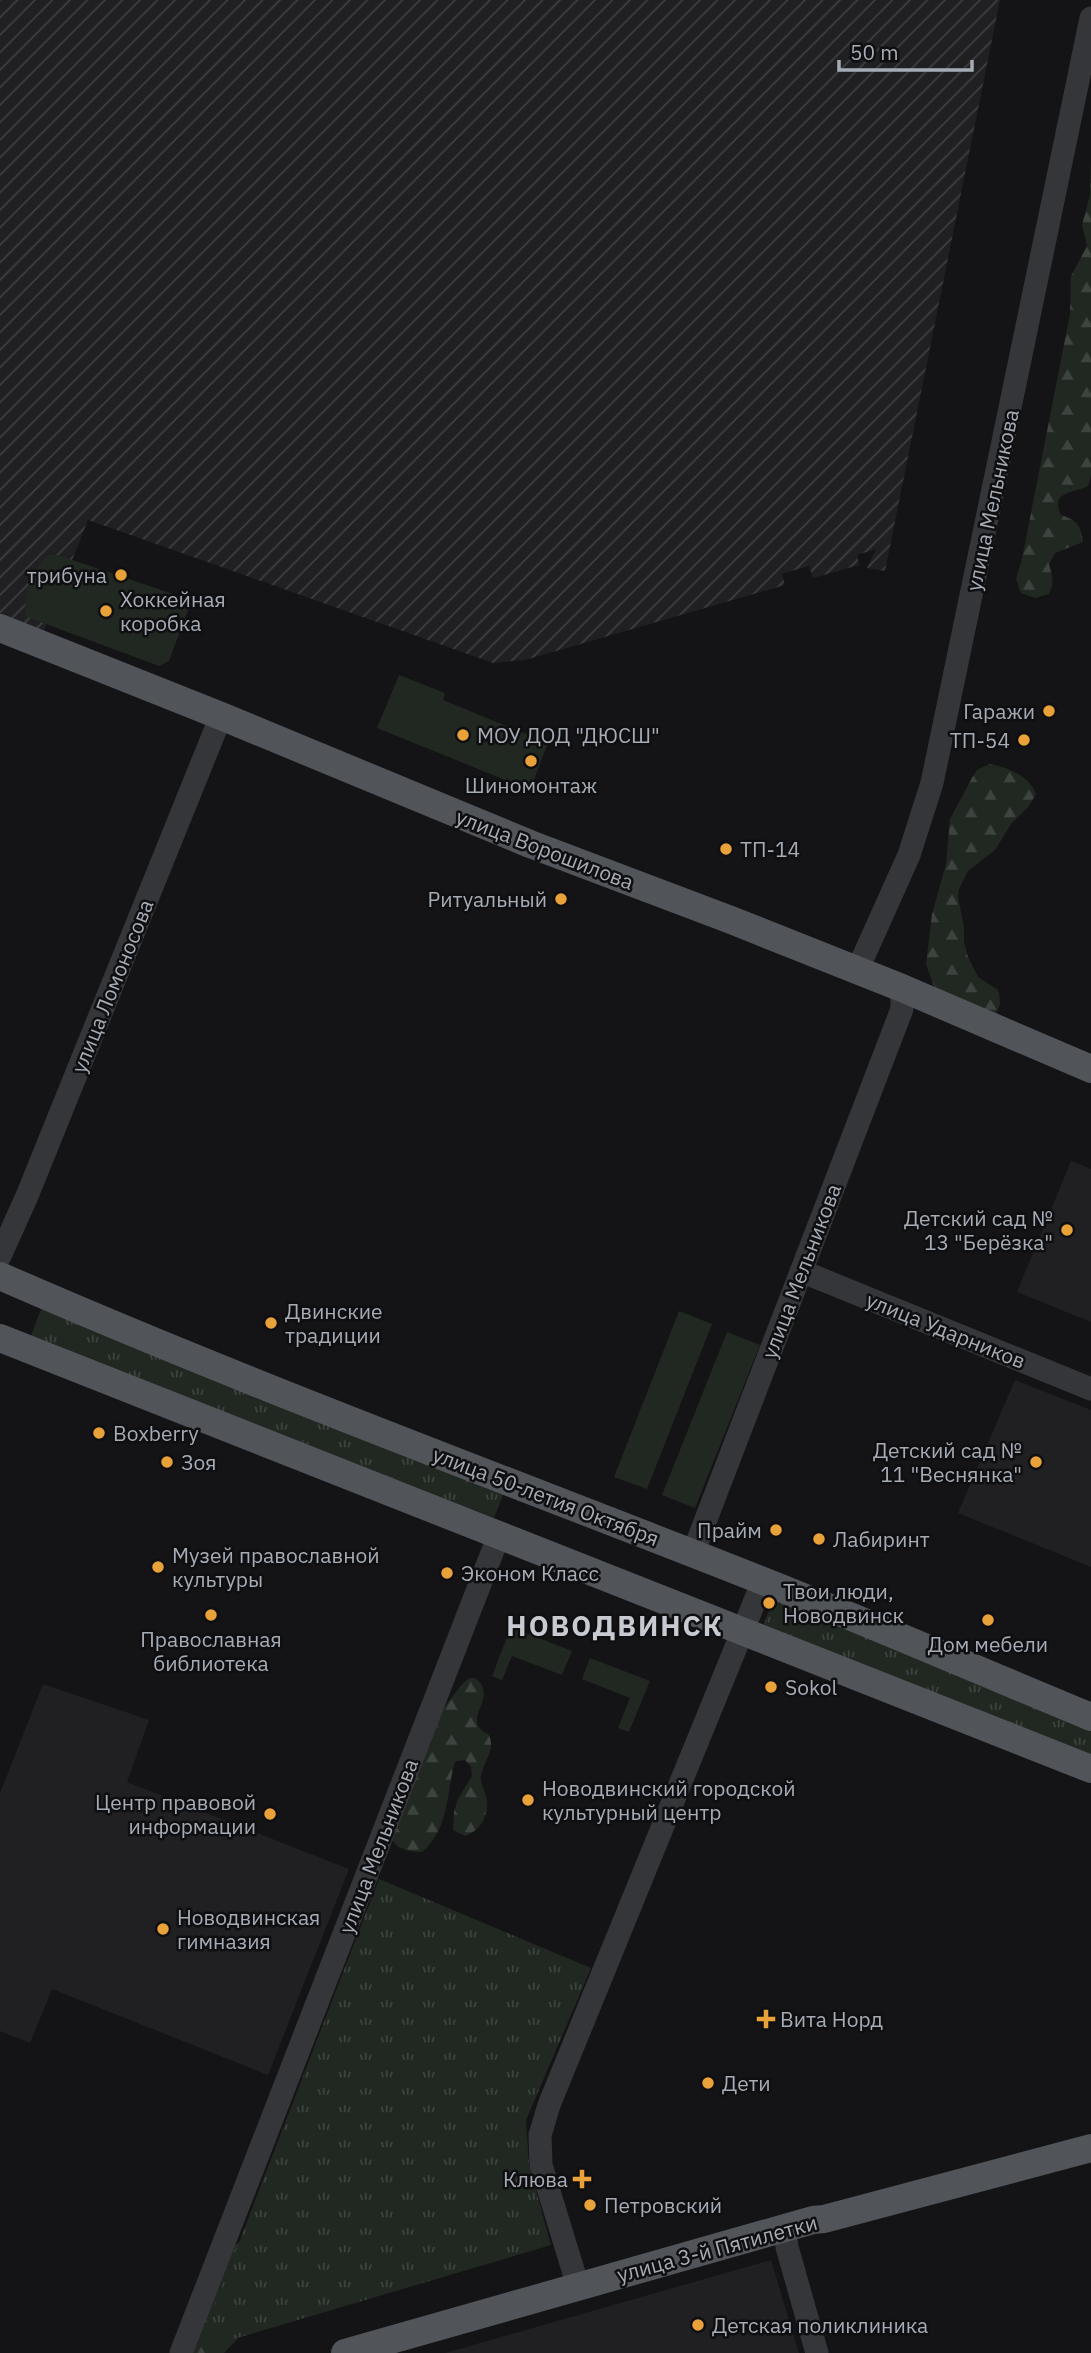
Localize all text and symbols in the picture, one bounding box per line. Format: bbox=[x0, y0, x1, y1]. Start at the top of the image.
scale bar bbox=[839, 28, 972, 72]
text: 50 m bbox=[850, 38, 899, 66]
street label: улица Мельникова bbox=[959, 407, 1025, 593]
place label: трибуна bbox=[27, 561, 107, 589]
marker: трибуна bbox=[113, 567, 129, 583]
place label: Хоккейная коробка bbox=[120, 585, 226, 637]
marker: Хоккейная коробка bbox=[98, 603, 114, 619]
place label: Гаражи bbox=[963, 697, 1035, 725]
marker: Гаражи bbox=[1041, 703, 1057, 719]
place label: МОУ ДОД "ДЮСШ" bbox=[477, 721, 660, 749]
place label: ТП-54 bbox=[950, 726, 1010, 754]
marker: МОУ ДОД "ДЮСШ" bbox=[455, 727, 471, 743]
marker: ТП-54 bbox=[1016, 732, 1032, 748]
marker: Шиномонтаж bbox=[523, 753, 539, 769]
place label: Шиномонтаж bbox=[465, 771, 597, 799]
street label: улица Ворошилова bbox=[452, 802, 638, 896]
place label: ТП-14 bbox=[740, 835, 800, 863]
marker: ТП-14 bbox=[718, 841, 734, 857]
place label: Ритуальный bbox=[428, 885, 547, 913]
marker: Ритуальный bbox=[553, 891, 569, 907]
street label: улица Ломоносова bbox=[64, 895, 160, 1077]
street label: улица Мельникова bbox=[755, 1180, 847, 1362]
place label: Детский сад № 13 "Берёзка" bbox=[904, 1204, 1053, 1256]
marker: Детский сад № 13 "Берёзка" bbox=[1059, 1222, 1075, 1238]
street label: улица Ударников bbox=[862, 1285, 1030, 1375]
place label: Двинские традиции bbox=[285, 1297, 383, 1349]
marker: Двинские традиции bbox=[263, 1315, 279, 1331]
place label: Boxberry bbox=[113, 1419, 199, 1447]
marker: Boxberry bbox=[91, 1425, 107, 1441]
place label: Детский сад № 11 "Веснянка" bbox=[873, 1436, 1022, 1488]
street label: улица 50-летия Октября bbox=[429, 1440, 663, 1552]
place label: Зоя bbox=[181, 1448, 216, 1476]
marker: Зоя bbox=[159, 1454, 175, 1470]
marker: Детский сад № 11 "Веснянка" bbox=[1028, 1454, 1044, 1470]
place label: Прайм bbox=[697, 1516, 762, 1544]
marker: Прайм bbox=[768, 1522, 784, 1538]
place label: Лабиринт bbox=[833, 1525, 930, 1553]
marker: Лабиринт bbox=[811, 1531, 827, 1547]
place label: Музей православной культуры bbox=[172, 1541, 380, 1593]
marker: Музей православной культуры bbox=[150, 1559, 166, 1575]
place label: Эконом Класс bbox=[461, 1559, 599, 1587]
marker: Эконом Класс bbox=[439, 1565, 455, 1581]
place label: Твои люди, Новодвинск bbox=[783, 1577, 904, 1629]
marker: Твои люди, Новодвинск bbox=[761, 1595, 777, 1611]
marker: Православная библиотека bbox=[203, 1607, 219, 1623]
district label: НОВОДВИНСК bbox=[506, 1607, 724, 1644]
marker: Дом мебели bbox=[980, 1612, 996, 1628]
place label: Православная библиотека bbox=[140, 1625, 282, 1677]
place label: Дом мебели bbox=[928, 1630, 1048, 1658]
place label: Sokol bbox=[785, 1673, 837, 1701]
marker: Sokol bbox=[763, 1679, 779, 1695]
street label: улица Мельникова bbox=[332, 1755, 424, 1937]
place label: Новодвинский городской культурный центр bbox=[542, 1774, 796, 1826]
place label: Центр правовой информации bbox=[95, 1788, 256, 1840]
marker: Новодвинский городской культурный центр bbox=[520, 1792, 536, 1808]
marker: Центр правовой информации bbox=[262, 1806, 278, 1822]
place label: Новодвинская гимназия bbox=[177, 1903, 320, 1955]
marker: Новодвинская гимназия bbox=[155, 1921, 171, 1937]
place label: Вита Норд bbox=[780, 2005, 883, 2033]
marker: Вита Норд bbox=[758, 2011, 774, 2027]
place label: Дети bbox=[722, 2069, 771, 2097]
marker: Дети bbox=[700, 2075, 716, 2091]
place label: Клюва bbox=[503, 2165, 568, 2193]
marker: Клюва bbox=[574, 2171, 590, 2187]
place label: Петровский bbox=[604, 2191, 722, 2219]
marker: Петровский bbox=[582, 2197, 598, 2213]
street label: улица 3-й Пятилетки bbox=[614, 2208, 820, 2288]
place label: Детская поликлиника bbox=[712, 2311, 928, 2339]
marker: Детская поликлиника bbox=[690, 2317, 706, 2333]

